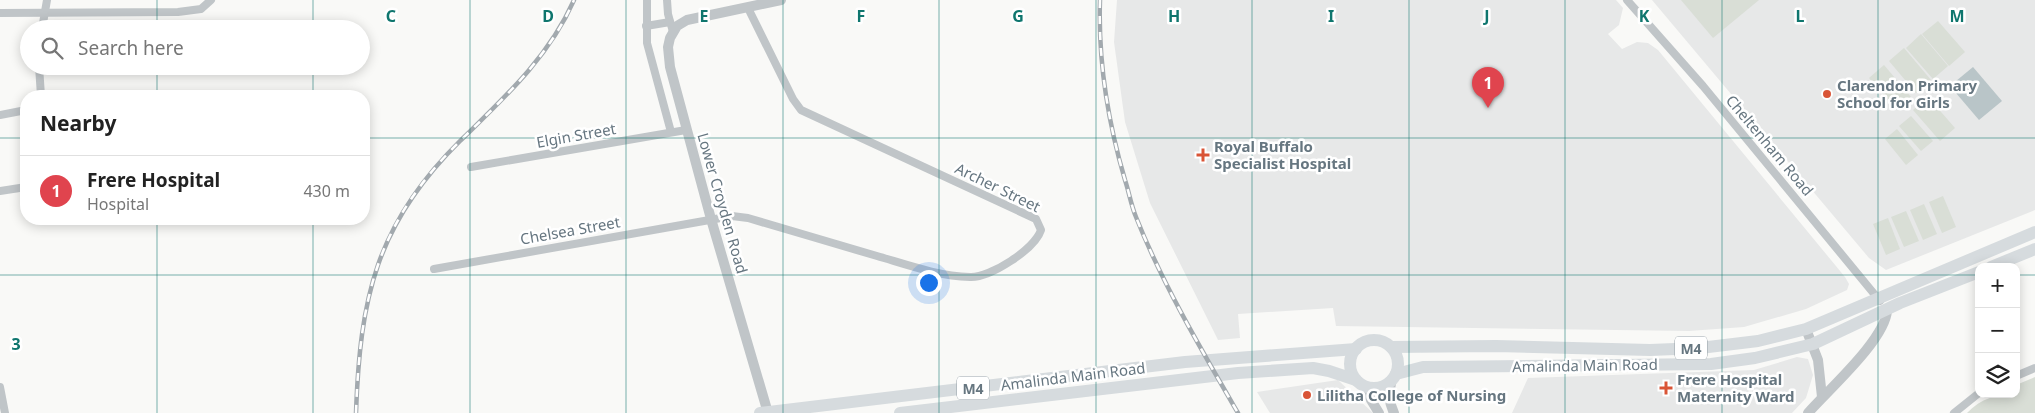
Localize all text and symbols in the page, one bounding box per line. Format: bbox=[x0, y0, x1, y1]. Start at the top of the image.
text: C bbox=[386, 5, 396, 27]
text: D bbox=[542, 5, 554, 27]
text: E bbox=[700, 5, 709, 27]
text: F bbox=[857, 5, 865, 27]
text: G bbox=[1012, 5, 1024, 27]
text: H bbox=[1168, 5, 1180, 27]
text: I bbox=[1328, 5, 1334, 27]
text: J bbox=[1482, 5, 1490, 27]
text: K bbox=[1639, 5, 1650, 27]
text: L bbox=[1796, 5, 1805, 27]
text: M bbox=[1949, 5, 1965, 27]
search box bbox=[20, 20, 370, 75]
icon: search bbox=[38, 34, 66, 62]
text: Search here bbox=[78, 35, 184, 61]
pin: 1 bbox=[1472, 67, 1504, 108]
place label: Clarendon Primary School for Girls bbox=[1837, 75, 1978, 112]
marker: Clarendon Primary School for Girls bbox=[1821, 88, 1833, 100]
street label: Cheltenham Road bbox=[1722, 90, 1818, 200]
text: Nearby bbox=[40, 109, 116, 137]
street label: Elgin Street bbox=[535, 118, 618, 152]
street label: Lower Croyden Road bbox=[693, 130, 753, 276]
place label: Royal Buffalo Specialist Hospital bbox=[1214, 136, 1351, 173]
marker: Royal Buffalo Specialist Hospital bbox=[1196, 148, 1210, 162]
street label: Archer Street bbox=[952, 158, 1044, 216]
text: Frere Hospital bbox=[87, 167, 220, 193]
text: 1 bbox=[51, 180, 61, 202]
text: 430 m bbox=[303, 180, 350, 202]
text: Hospital bbox=[87, 193, 149, 215]
street label: Chelsea Street bbox=[519, 211, 622, 249]
map controls bbox=[1975, 263, 2020, 398]
button: + bbox=[1975, 263, 2020, 308]
your location bbox=[916, 270, 942, 296]
button: − bbox=[1975, 308, 2020, 353]
text: 3 bbox=[11, 333, 21, 355]
road number: M4 bbox=[1675, 336, 1707, 359]
button: layers bbox=[1975, 353, 2020, 398]
street label: Amalinda Main Road bbox=[1512, 354, 1658, 376]
street label: Amalinda Main Road bbox=[999, 357, 1147, 395]
place label: Frere Hospital Maternity Ward bbox=[1677, 369, 1795, 406]
road number: M4 bbox=[957, 376, 989, 399]
marker: Frere Hospital Maternity Ward bbox=[1659, 381, 1673, 395]
place label: Lilitha College of Nursing bbox=[1317, 385, 1506, 405]
marker: Lilitha College of Nursing bbox=[1301, 389, 1313, 401]

